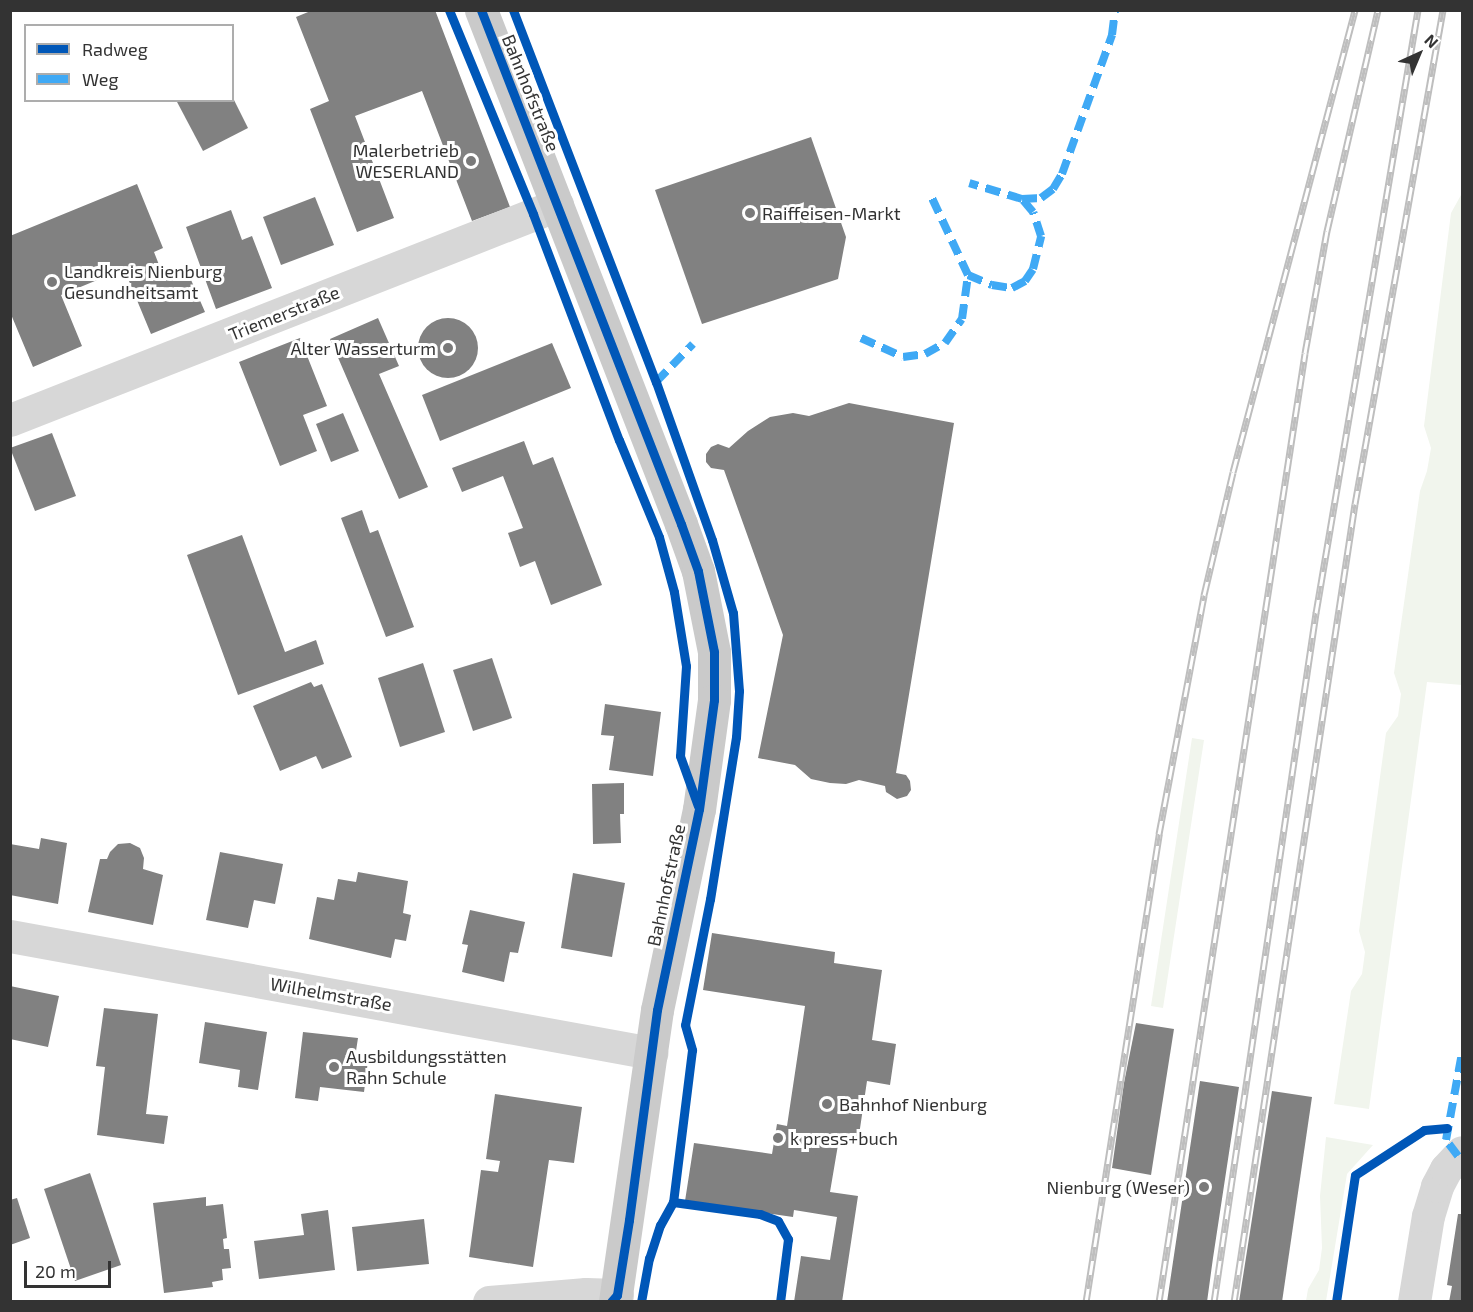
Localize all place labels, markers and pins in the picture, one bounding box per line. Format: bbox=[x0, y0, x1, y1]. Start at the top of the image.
place label: Malerbetrieb WESERLAND bbox=[353, 140, 459, 182]
marker: Malerbetrieb WESERLAND bbox=[464, 154, 478, 168]
place label: Raiffeisen-Markt bbox=[762, 202, 901, 224]
marker: Raiffeisen-Markt bbox=[743, 206, 757, 220]
place label: Landkreis Nienburg Gesundheitsamt bbox=[64, 261, 222, 304]
marker: Landkreis Nienburg Gesundheitsamt bbox=[45, 275, 59, 289]
place label: Alter Wasserturm bbox=[290, 337, 436, 359]
marker: Alter Wasserturm bbox=[441, 341, 455, 355]
place label: Ausbildungsstätten Rahn Schule bbox=[346, 1046, 507, 1088]
marker: Ausbildungsstätten Rahn Schule bbox=[327, 1060, 341, 1074]
place label: Bahnhof Nienburg bbox=[839, 1093, 987, 1115]
marker: Bahnhof Nienburg bbox=[820, 1097, 834, 1111]
place label: k press+buch bbox=[790, 1127, 898, 1149]
marker: k press+buch bbox=[771, 1131, 785, 1145]
place label: Nienburg (Weser) bbox=[1047, 1176, 1190, 1198]
marker: Nienburg (Weser) bbox=[1195, 1178, 1213, 1196]

